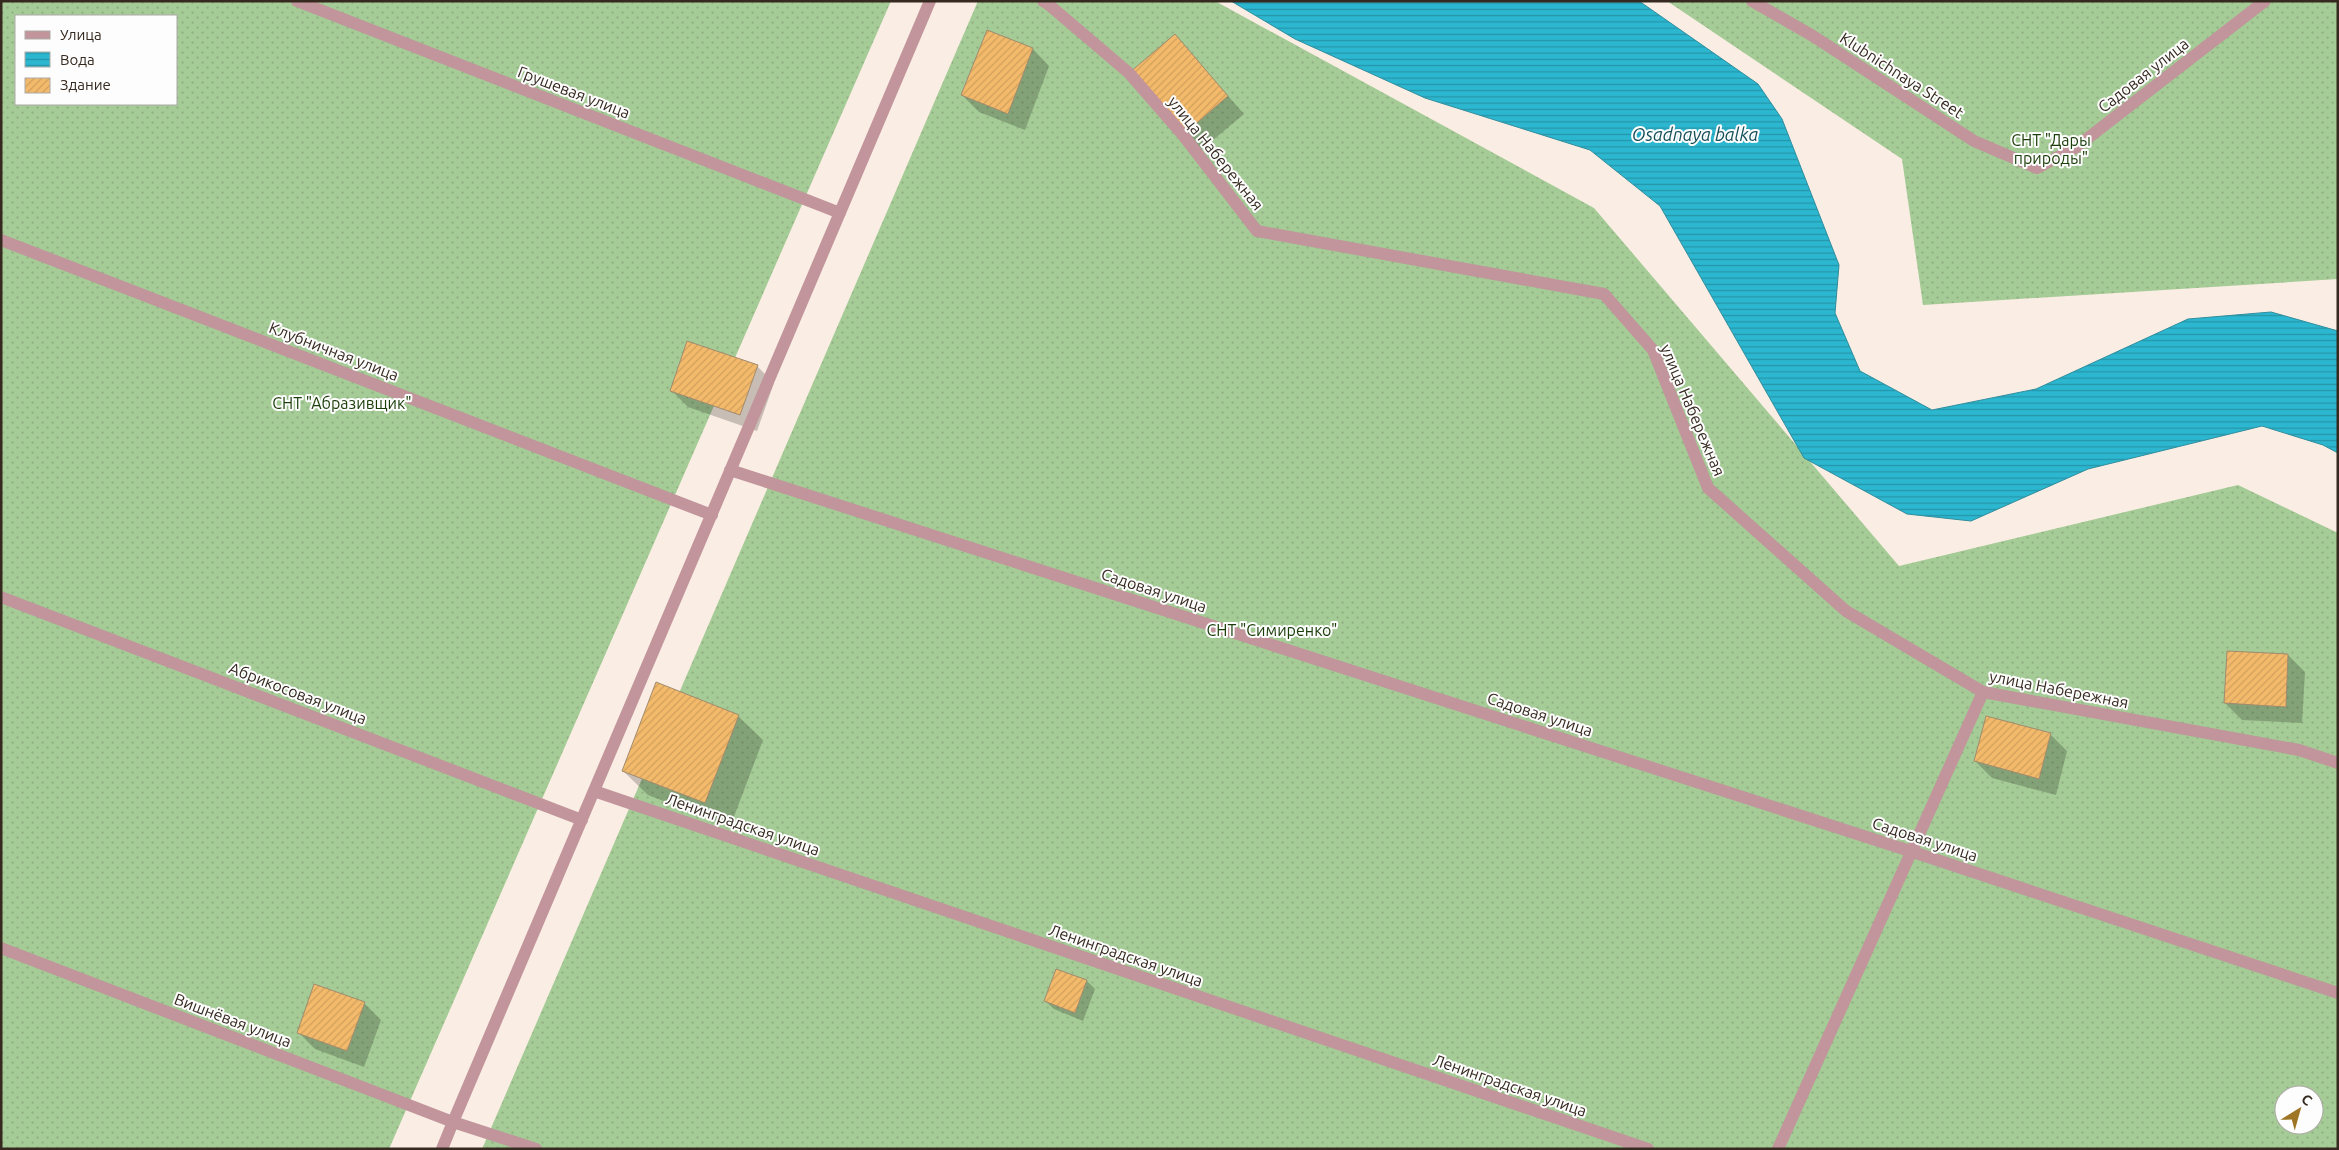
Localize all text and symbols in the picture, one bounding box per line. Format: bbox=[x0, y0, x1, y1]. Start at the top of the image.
legend bbox=[15, 15, 178, 105]
text: Улица bbox=[60, 26, 102, 43]
street label: Klubnichnaya Street bbox=[1837, 28, 1968, 122]
street label: Садовая улица bbox=[2094, 34, 2192, 116]
text: Вода bbox=[60, 51, 95, 68]
street label: Грушевая улица bbox=[515, 62, 633, 122]
text: Здание bbox=[60, 76, 111, 93]
street label: улица Набережная bbox=[1165, 92, 1267, 214]
water label: Osadnaya balka bbox=[1632, 124, 1758, 144]
park label: СНТ "Дары природы" bbox=[2011, 131, 2091, 167]
street label: Клубничная улица bbox=[267, 318, 401, 384]
street label: улица Набережная bbox=[1657, 341, 1729, 479]
park label: СНТ "Абразивщик" bbox=[272, 394, 412, 412]
street label: Садовая улица bbox=[1099, 564, 1209, 616]
park label: СНТ "Симиренко" bbox=[1207, 621, 1337, 639]
street label: Абрикосовая улица bbox=[227, 658, 369, 728]
street label: улица Набережная bbox=[1988, 667, 2130, 711]
street label: Садовая улица bbox=[1485, 688, 1595, 740]
street label: Ленинградская улица bbox=[664, 789, 822, 859]
street label: Садовая улица bbox=[1870, 813, 1980, 865]
street label: Ленинградская улица bbox=[1047, 920, 1205, 990]
street label: Вишнёвая улица bbox=[172, 989, 294, 1051]
street label: Ленинградская улица bbox=[1431, 1050, 1589, 1120]
north arrow bbox=[2274, 1085, 2324, 1135]
text: С bbox=[2298, 1091, 2315, 1109]

